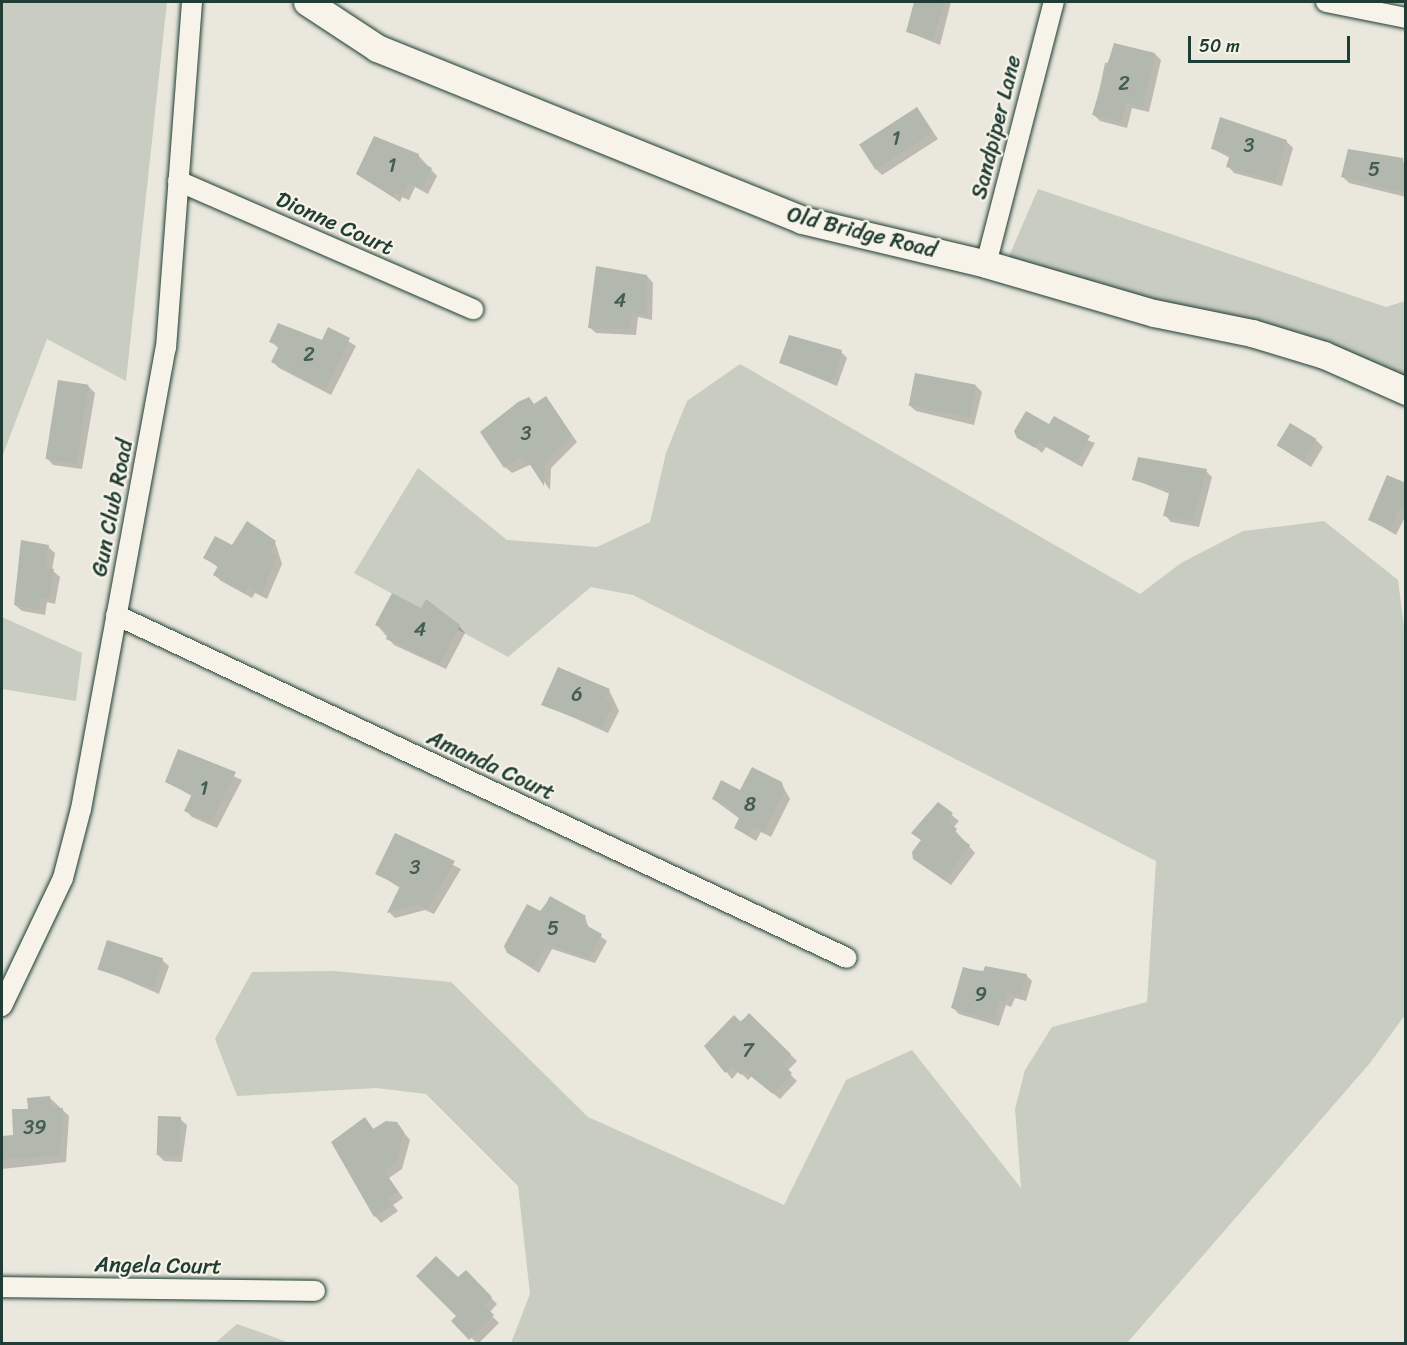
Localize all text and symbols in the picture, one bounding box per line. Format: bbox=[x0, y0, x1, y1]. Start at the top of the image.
scale bar bbox=[1191, 24, 1353, 62]
text: 50 m bbox=[1199, 30, 1240, 62]
street label: Sandpiper Lane bbox=[965, 52, 1027, 202]
house number: 2 bbox=[1118, 71, 1130, 95]
house number: 1 bbox=[892, 126, 900, 150]
house number: 3 bbox=[1244, 133, 1254, 157]
house number: 1 bbox=[388, 153, 396, 177]
house number: 5 bbox=[1368, 157, 1380, 181]
street label: Dionne Court bbox=[272, 185, 398, 261]
street label: Old Bridge Road bbox=[784, 201, 940, 263]
house number: 4 bbox=[614, 288, 626, 312]
house number: 2 bbox=[303, 342, 315, 366]
house number: 3 bbox=[521, 421, 531, 445]
street label: Gun Club Road bbox=[86, 437, 138, 579]
house number: 4 bbox=[414, 617, 426, 641]
house number: 6 bbox=[571, 682, 583, 706]
street label: Amanda Court bbox=[423, 724, 559, 806]
house number: 1 bbox=[200, 776, 208, 800]
house number: 8 bbox=[744, 792, 756, 816]
house number: 3 bbox=[410, 855, 420, 879]
house number: 5 bbox=[547, 916, 559, 940]
house number: 9 bbox=[975, 982, 987, 1006]
house number: 7 bbox=[742, 1038, 754, 1062]
house number: 39 bbox=[23, 1115, 47, 1139]
street label: Angela Court bbox=[94, 1251, 222, 1279]

